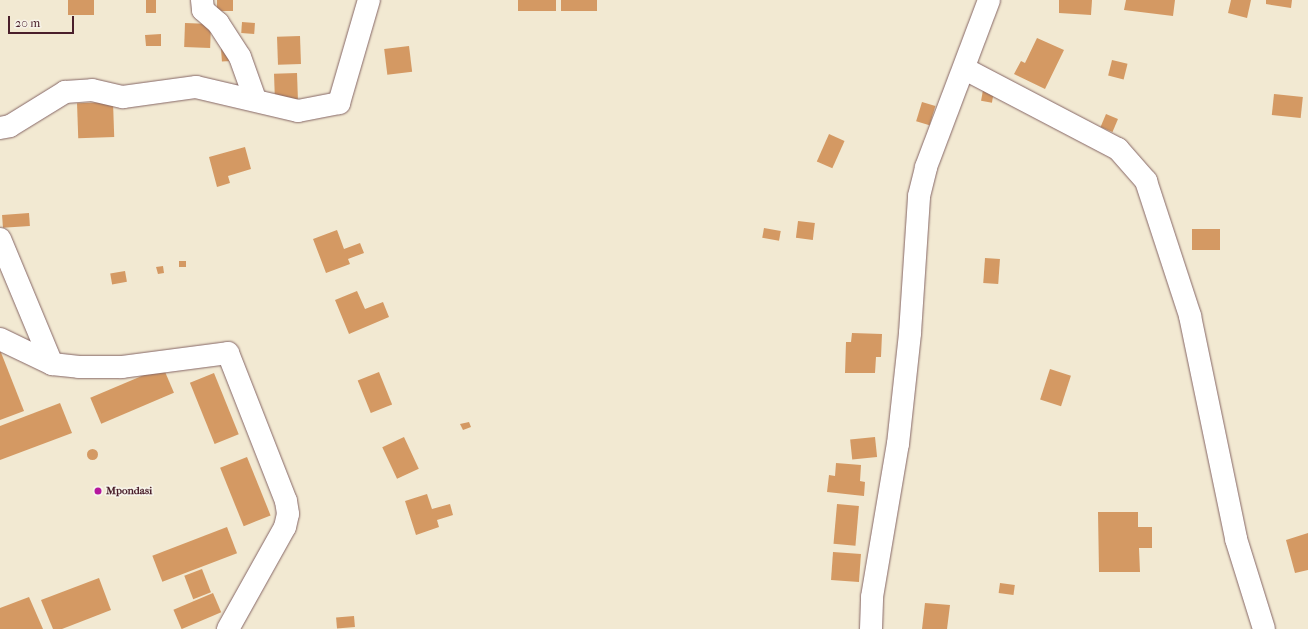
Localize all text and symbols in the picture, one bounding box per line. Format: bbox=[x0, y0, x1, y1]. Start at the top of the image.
scale bar bbox=[10, 8, 76, 34]
text: 20 m bbox=[15, 16, 40, 30]
place label: Mpondasi bbox=[106, 484, 152, 498]
marker: Mpondasi bbox=[93, 486, 103, 496]

